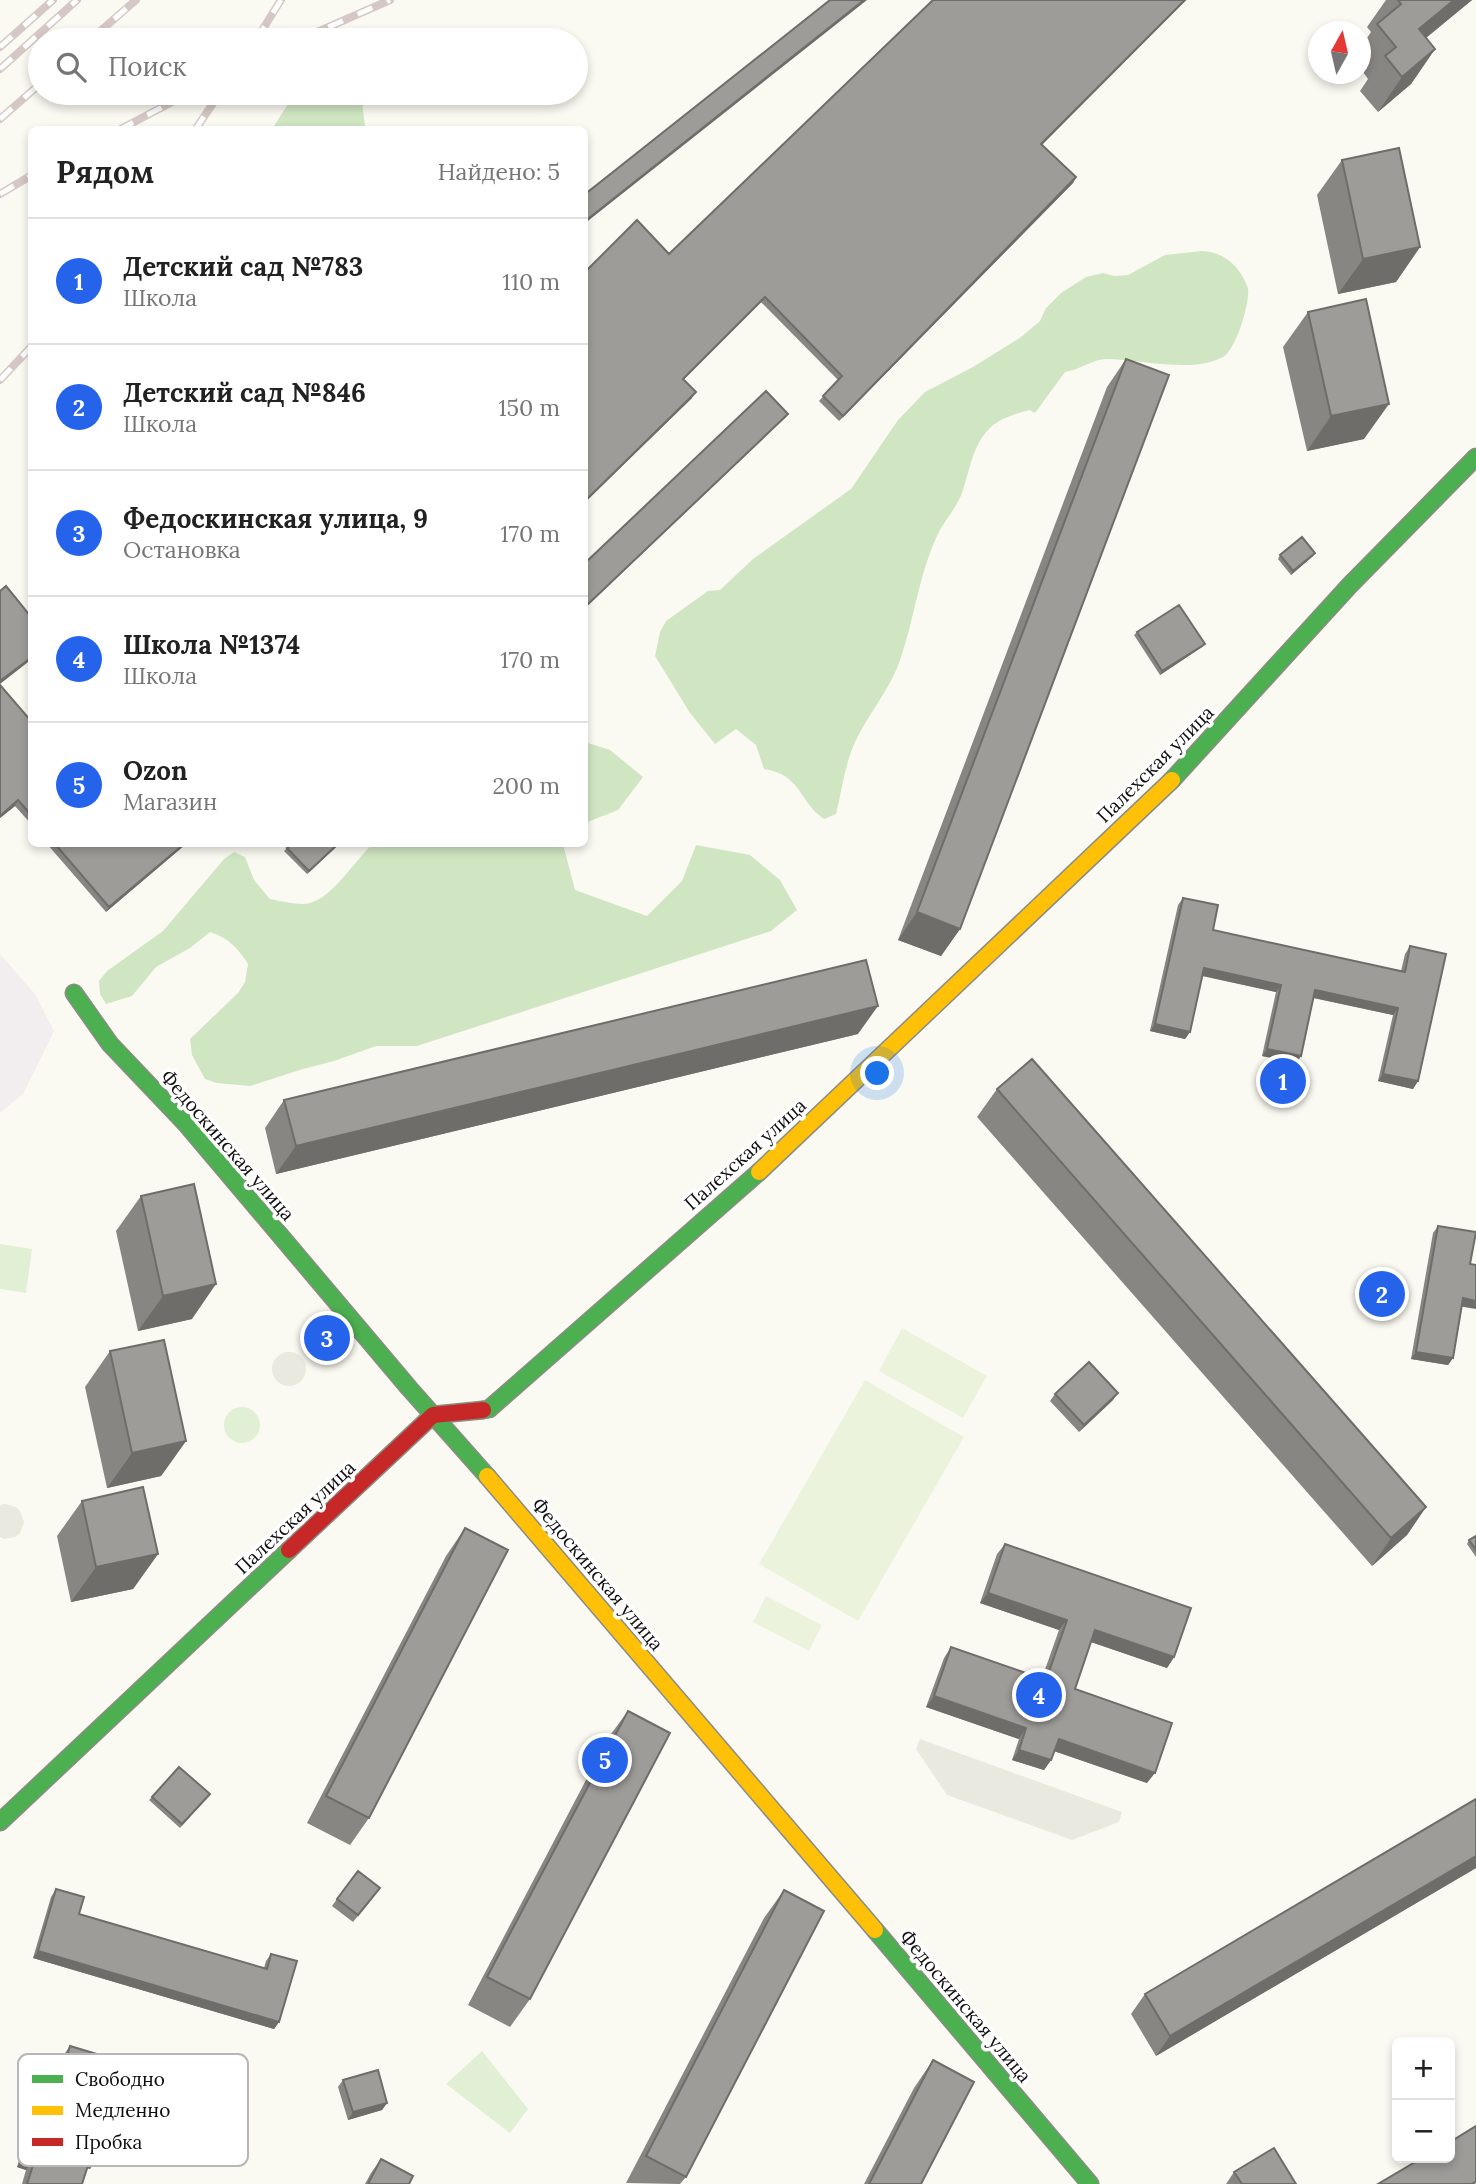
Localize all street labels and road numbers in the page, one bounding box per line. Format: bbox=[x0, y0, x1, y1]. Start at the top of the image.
street label: Палехская улица bbox=[1091, 700, 1219, 828]
street label: Федоскинская улица bbox=[156, 1065, 300, 1226]
street label: Палехская улица bbox=[679, 1093, 811, 1215]
street label: Палехская улица bbox=[230, 1455, 360, 1579]
street label: Федоскинская улица bbox=[527, 1493, 669, 1655]
street label: Федоскинская улица bbox=[895, 1925, 1037, 2087]

